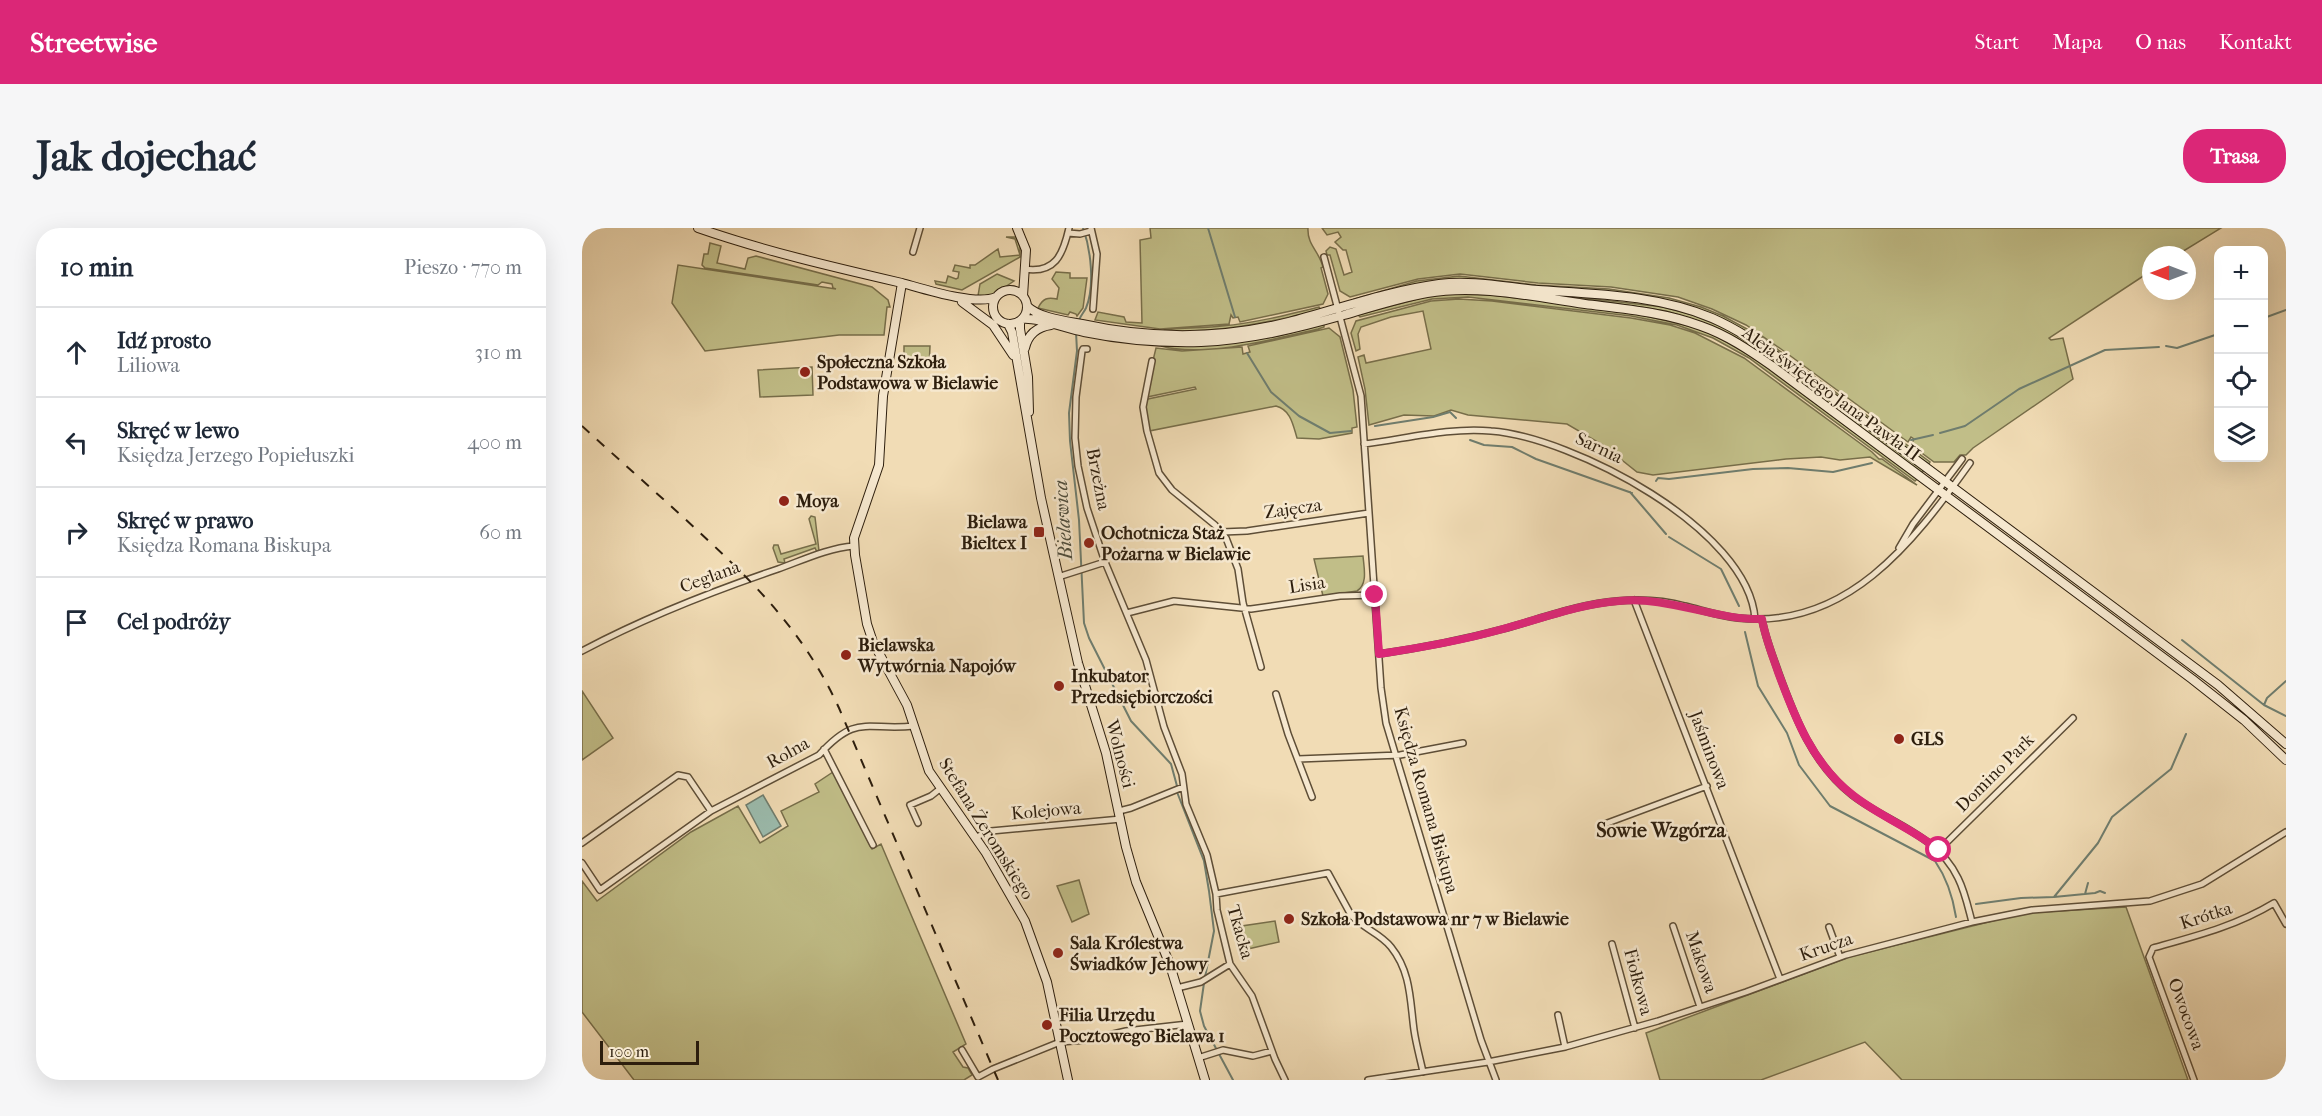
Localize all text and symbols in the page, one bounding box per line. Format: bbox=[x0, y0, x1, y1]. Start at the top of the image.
text: Streetwise bbox=[30, 26, 157, 59]
text: Start bbox=[1975, 30, 2019, 54]
text: Mapa bbox=[2052, 30, 2102, 54]
text: O nas bbox=[2135, 30, 2186, 54]
text: Kontakt bbox=[2219, 30, 2292, 54]
button: Trasa bbox=[2183, 129, 2286, 183]
text: Jak dojechać bbox=[36, 132, 256, 181]
north arrow bbox=[2142, 246, 2196, 300]
map controls bbox=[2214, 246, 2268, 462]
button: + bbox=[2214, 246, 2268, 300]
text: 10 min bbox=[60, 252, 133, 283]
text: Pieszo · 770 m bbox=[404, 256, 522, 279]
button: − bbox=[2214, 300, 2268, 354]
street label: Aleja świętego Jana Pawła II bbox=[1737, 322, 1924, 466]
text: Idź prosto bbox=[117, 328, 211, 354]
icon: ahead bbox=[60, 336, 93, 369]
text: 310 m bbox=[475, 341, 522, 364]
place label: Społeczna Szkoła Podstawowa w Bielawie bbox=[817, 352, 998, 394]
text: Liliowa bbox=[117, 354, 180, 377]
button: locate bbox=[2214, 354, 2268, 408]
marker: Społeczna Szkoła Podstawowa w Bielawie bbox=[798, 365, 812, 379]
button: layers bbox=[2214, 408, 2268, 462]
text: Skręć w lewo bbox=[117, 418, 239, 444]
icon: left bbox=[60, 426, 93, 459]
street label: Sarnia bbox=[1572, 428, 1626, 468]
text: 400 m bbox=[467, 431, 522, 454]
text: Księdza Jerzego Popiełuszki bbox=[117, 444, 354, 467]
street label: Brzeżna bbox=[1082, 446, 1114, 513]
water label: Bielawica bbox=[1049, 479, 1077, 562]
place label: Moya bbox=[795, 491, 839, 512]
marker: Moya bbox=[777, 494, 791, 508]
street label: Zajęcza bbox=[1263, 494, 1324, 523]
text: Skręć w prawo bbox=[117, 508, 253, 534]
place label: Bielawa Bieltex I bbox=[961, 512, 1028, 554]
icon: right bbox=[60, 516, 93, 549]
text: 60 m bbox=[479, 521, 522, 544]
place label: Ochotnicza Staż Pożarna w Bielawie bbox=[1101, 523, 1251, 565]
marker: Bielawa Bieltex I bbox=[1032, 525, 1046, 539]
text: Księdza Romana Biskupa bbox=[117, 534, 331, 557]
marker: Ochotnicza Staż Pożarna w Bielawie bbox=[1082, 536, 1096, 550]
street label: Ceglana bbox=[677, 556, 744, 598]
street label: Lisia bbox=[1287, 572, 1327, 598]
route end bbox=[1361, 581, 1387, 607]
icon: arrive bbox=[60, 606, 93, 639]
text: Cel podróży bbox=[117, 609, 230, 635]
place label: Bielawska Wytwórnia Napojów bbox=[857, 635, 1018, 677]
marker: Bielawska Wytwórnia Napojów bbox=[839, 648, 853, 662]
place label: Inkubator Przedsiębiorczości bbox=[1071, 666, 1214, 709]
marker: Inkubator Przedsiębiorczości bbox=[1052, 679, 1066, 693]
street label: Księdza Romana Biskupa bbox=[1389, 704, 1463, 896]
street label: Jaśminowa bbox=[1684, 706, 1734, 793]
street label: Wolności bbox=[1101, 717, 1139, 791]
place label: GLS bbox=[1911, 729, 1944, 750]
street label: Domino Park bbox=[1951, 729, 2039, 817]
street label: Rolna bbox=[763, 732, 814, 773]
marker: GLS bbox=[1892, 732, 1906, 746]
street label: Stefana Żeromskiego bbox=[934, 754, 1039, 904]
street label: Kolejowa bbox=[1010, 797, 1083, 825]
district label: Sowie Wzgórza bbox=[1596, 819, 1726, 842]
route start bbox=[1925, 836, 1951, 862]
street label: Krótka bbox=[2177, 898, 2235, 934]
street label: Tkacka bbox=[1222, 903, 1258, 962]
place label: Szkoła Podstawowa nr 7 w Bielawie bbox=[1301, 909, 1569, 930]
marker: Szkoła Podstawowa nr 7 w Bielawie bbox=[1282, 912, 1296, 926]
street label: Makowa bbox=[1681, 928, 1722, 996]
street label: Krucza bbox=[1797, 928, 1856, 966]
place label: Sala Królestwa Świadków Jehowy bbox=[1070, 933, 1209, 975]
marker: Sala Królestwa Świadków Jehowy bbox=[1051, 946, 1065, 960]
street label: Fiołkowa bbox=[1619, 946, 1657, 1018]
street label: Owocowa bbox=[2163, 975, 2209, 1053]
place label: Filia Urzędu Pocztowego Bielawa 1 bbox=[1058, 1005, 1225, 1047]
marker: Filia Urzędu Pocztowego Bielawa 1 bbox=[1040, 1018, 1054, 1032]
scale bar bbox=[600, 1038, 699, 1066]
text: 100 m bbox=[609, 1042, 649, 1061]

